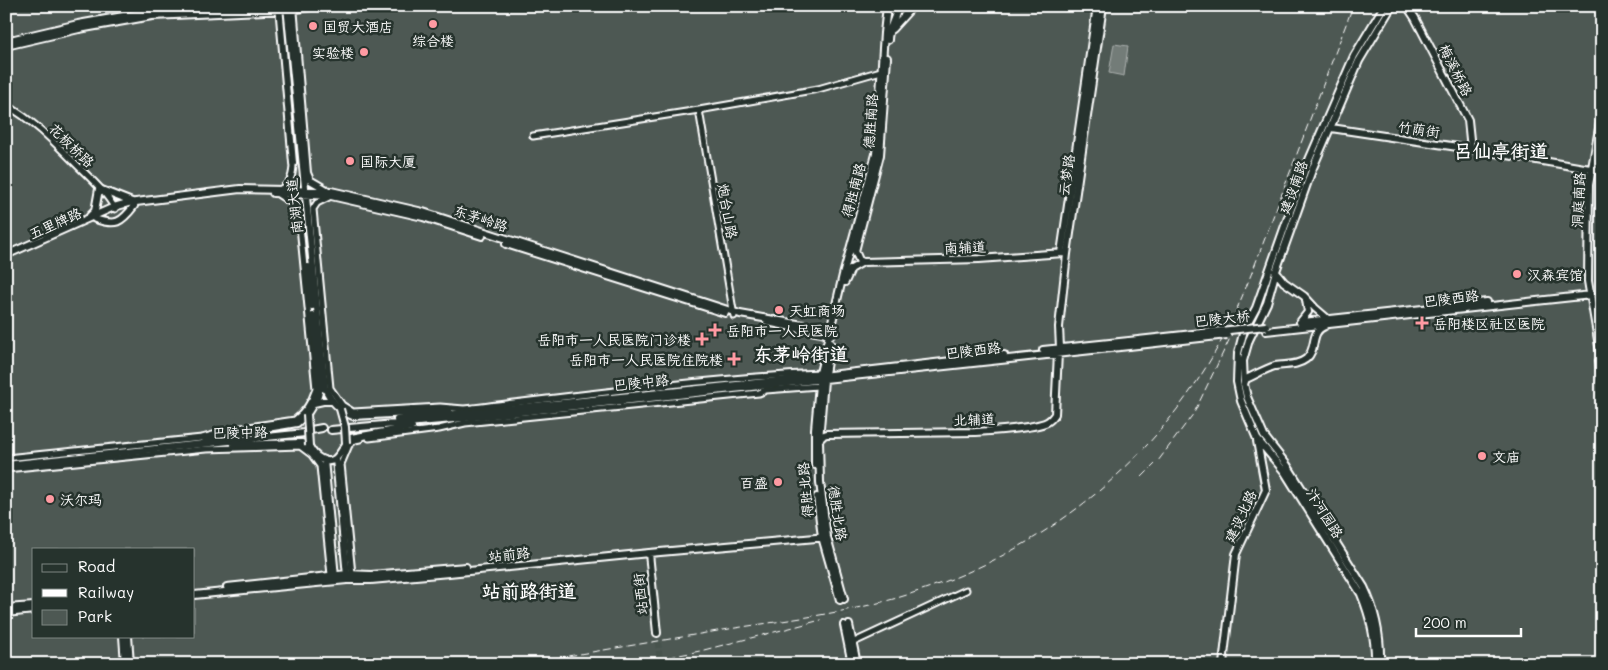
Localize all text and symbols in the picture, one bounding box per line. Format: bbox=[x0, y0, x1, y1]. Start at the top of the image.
place label: 国贸大酒店 bbox=[323, 17, 393, 36]
marker: 综合楼 bbox=[427, 18, 439, 30]
marker: 国贸大酒店 bbox=[307, 20, 319, 32]
place label: 综合楼 bbox=[412, 31, 454, 50]
street label: 梅溪桥路 bbox=[1435, 41, 1477, 99]
place label: 实验楼 bbox=[312, 43, 354, 62]
marker: 实验楼 bbox=[358, 46, 370, 58]
street label: 德胜南路 bbox=[859, 92, 881, 150]
street label: 竹荫街 bbox=[1397, 117, 1441, 141]
street label: 花板桥路 bbox=[45, 119, 99, 171]
district label: 吕仙亭街道 bbox=[1453, 138, 1549, 163]
place label: 国际大厦 bbox=[360, 152, 416, 171]
street label: 云梦路 bbox=[1054, 153, 1078, 197]
marker: 国际大厦 bbox=[344, 155, 356, 167]
street label: 建设南路 bbox=[1274, 157, 1312, 217]
street label: 得胜南路 bbox=[837, 160, 869, 220]
street label: 洞庭南路 bbox=[1567, 172, 1589, 228]
street label: 南湖大道 bbox=[282, 177, 306, 235]
street label: 炮台山路 bbox=[714, 182, 742, 240]
street label: 东茅岭路 bbox=[451, 200, 511, 236]
street label: 五里牌路 bbox=[26, 203, 84, 243]
street label: 南辅道 bbox=[944, 236, 986, 258]
place label: 汉森宾馆 bbox=[1527, 265, 1583, 284]
marker: 汉森宾馆 bbox=[1511, 268, 1523, 280]
street label: 巴陵西路 bbox=[1422, 285, 1480, 311]
place label: 天虹商场 bbox=[789, 301, 845, 320]
marker: 天虹商场 bbox=[773, 304, 785, 316]
street label: 巴陵大桥 bbox=[1193, 306, 1251, 330]
place label: 岳阳楼区社区医院 bbox=[1433, 314, 1545, 333]
marker: 岳阳楼区社区医院 bbox=[1415, 316, 1429, 330]
place label: 岳阳市一人民医院 bbox=[726, 321, 838, 340]
marker: 岳阳市一人民医院 bbox=[708, 323, 722, 337]
place label: 岳阳市一人民医院门诊楼 bbox=[537, 330, 691, 349]
marker: 岳阳市一人民医院门诊楼 bbox=[695, 332, 709, 346]
street label: 巴陵西路 bbox=[944, 337, 1002, 363]
district label: 东茅岭街道 bbox=[753, 341, 849, 366]
place label: 岳阳市一人民医院住院楼 bbox=[569, 350, 723, 369]
marker: 岳阳市一人民医院住院楼 bbox=[727, 352, 741, 366]
street label: 巴陵中路 bbox=[612, 370, 670, 394]
street label: 北辅道 bbox=[953, 409, 995, 429]
street label: 巴陵中路 bbox=[212, 422, 268, 442]
place label: 文庙 bbox=[1492, 447, 1520, 466]
marker: 文庙 bbox=[1476, 450, 1488, 462]
street label: 得胜北路 bbox=[793, 461, 817, 519]
place label: 百盛 bbox=[740, 473, 768, 492]
marker: 百盛 bbox=[772, 476, 784, 488]
street label: 德胜北路 bbox=[824, 484, 852, 542]
street label: 汴河园路 bbox=[1302, 484, 1348, 542]
street label: 建设北路 bbox=[1220, 487, 1260, 545]
place label: 沃尔玛 bbox=[60, 490, 102, 509]
marker: 沃尔玛 bbox=[44, 493, 56, 505]
street label: 站前路 bbox=[487, 542, 531, 566]
legend bbox=[32, 548, 195, 638]
text: Road bbox=[78, 556, 115, 576]
street label: 站西街 bbox=[628, 572, 652, 616]
district label: 站前路街道 bbox=[481, 578, 577, 603]
text: Railway bbox=[78, 582, 134, 602]
scale bar bbox=[1416, 605, 1520, 637]
text: Park bbox=[78, 606, 112, 626]
text: 200 m bbox=[1423, 612, 1467, 632]

